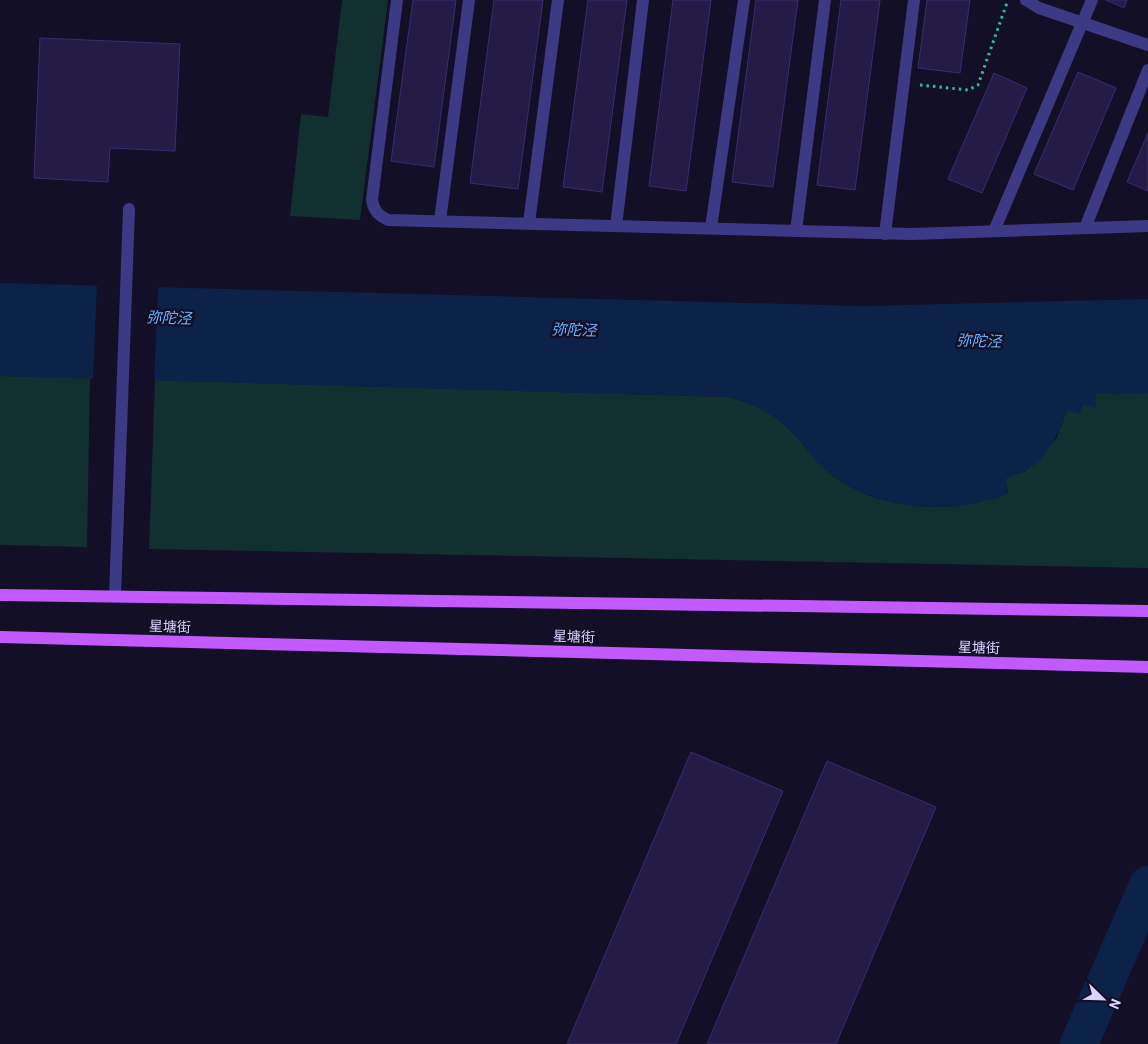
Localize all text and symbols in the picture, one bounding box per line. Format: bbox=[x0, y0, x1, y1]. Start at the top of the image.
water label: 弥陀泾 bbox=[146, 307, 194, 327]
water label: 弥陀泾 bbox=[551, 319, 599, 339]
water label: 弥陀泾 bbox=[956, 330, 1004, 350]
street label: 星塘街 bbox=[149, 617, 191, 635]
street label: 星塘街 bbox=[553, 627, 595, 645]
street label: 星塘街 bbox=[958, 638, 1000, 656]
north arrow bbox=[1078, 974, 1128, 1024]
text: N bbox=[1106, 997, 1125, 1012]

